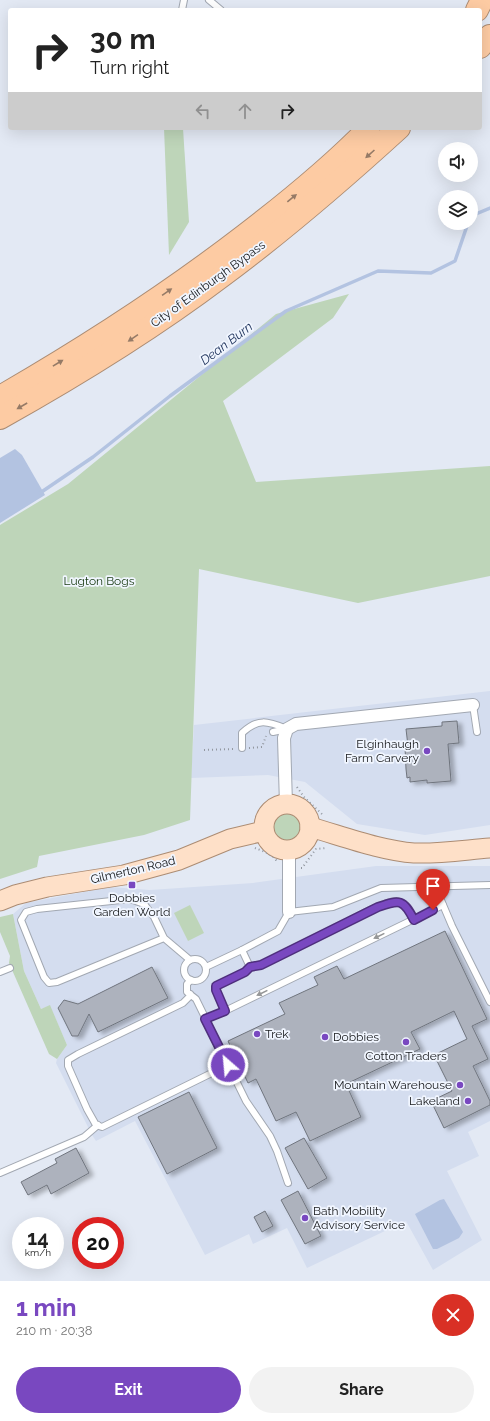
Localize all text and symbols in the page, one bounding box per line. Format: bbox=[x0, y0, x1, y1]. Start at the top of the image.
text: 30 m bbox=[90, 23, 156, 56]
icon: right bbox=[24, 24, 76, 76]
text: Turn right bbox=[90, 57, 169, 78]
icon: left bbox=[192, 100, 214, 122]
icon: ahead bbox=[234, 100, 256, 122]
icon: right bbox=[276, 100, 298, 122]
map controls bbox=[438, 142, 478, 230]
button: sound bbox=[438, 142, 478, 182]
one-way arrow bbox=[365, 149, 375, 159]
button: layers bbox=[438, 190, 478, 230]
one-way arrow bbox=[287, 193, 298, 202]
street label: City of Edinburgh Bypass bbox=[148, 238, 268, 330]
one-way arrow bbox=[162, 288, 172, 296]
water label: Dean Burn bbox=[197, 319, 255, 368]
one-way arrow bbox=[127, 334, 138, 342]
one-way arrow bbox=[53, 359, 63, 367]
one-way arrow bbox=[16, 403, 28, 409]
park label: Lugton Bogs bbox=[64, 574, 135, 588]
place label: Elginhaugh Farm Carvery bbox=[345, 737, 419, 765]
marker: Elginhaugh Farm Carvery bbox=[422, 746, 432, 756]
street label: Gilmerton Road bbox=[89, 853, 177, 887]
pin bbox=[416, 869, 450, 910]
icon: arrive bbox=[422, 875, 444, 897]
marker: Dobbies Garden World bbox=[127, 880, 137, 890]
place label: Dobbies Garden World bbox=[93, 891, 171, 919]
one-way arrow bbox=[373, 933, 384, 940]
one-way arrow bbox=[256, 990, 267, 996]
place label: Trek bbox=[265, 1027, 289, 1041]
marker: Trek bbox=[252, 1029, 262, 1039]
place label: Dobbies bbox=[333, 1030, 379, 1044]
marker: Dobbies bbox=[320, 1032, 330, 1042]
marker: Cotton Traders bbox=[401, 1037, 411, 1047]
position arrow bbox=[207, 1044, 249, 1086]
place label: Cotton Traders bbox=[365, 1049, 447, 1063]
place label: Mountain Warehouse bbox=[334, 1078, 452, 1092]
marker: Mountain Warehouse bbox=[455, 1080, 465, 1090]
place label: Lakeland bbox=[409, 1094, 460, 1108]
marker: Lakeland bbox=[463, 1096, 473, 1106]
place label: Bath Mobility Advisory Service bbox=[313, 1204, 405, 1232]
marker: Bath Mobility Advisory Service bbox=[300, 1213, 310, 1223]
speed limit sign: 20 bbox=[72, 1217, 124, 1269]
text: 14 bbox=[27, 1226, 49, 1250]
text: km/h bbox=[25, 1247, 51, 1258]
text: 1 min bbox=[16, 1293, 77, 1322]
button: close bbox=[432, 1294, 474, 1336]
text: 210 m · 20:38 bbox=[16, 1323, 92, 1338]
button: Exit bbox=[16, 1367, 241, 1413]
button: Share bbox=[249, 1367, 474, 1413]

